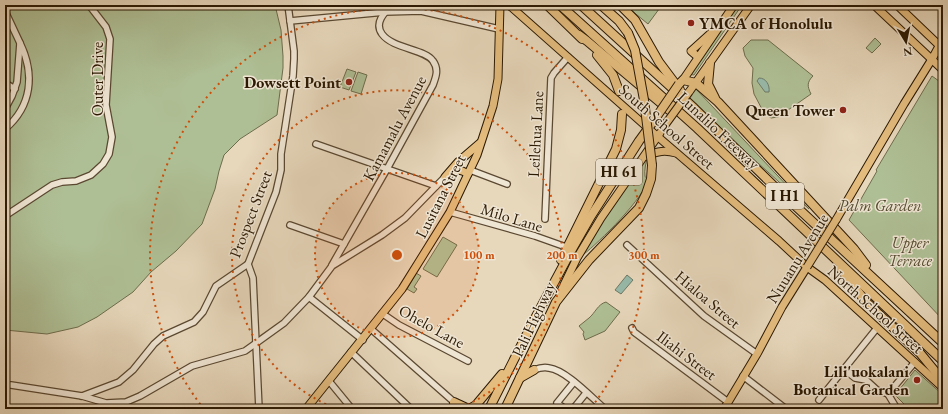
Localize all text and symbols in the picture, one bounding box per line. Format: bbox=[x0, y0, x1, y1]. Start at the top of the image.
place label: YMCA of Honolulu bbox=[699, 13, 833, 34]
marker: YMCA of Honolulu bbox=[686, 18, 696, 28]
north arrow bbox=[886, 22, 926, 62]
street label: Outer Drive bbox=[87, 42, 108, 116]
text: N bbox=[902, 44, 913, 60]
place label: Dowsett Point bbox=[244, 72, 341, 93]
street label: Kamamalu Avenue bbox=[358, 72, 431, 185]
marker: Dowsett Point bbox=[344, 77, 354, 87]
street label: South School Street bbox=[614, 79, 719, 174]
street label: Lunalilo Freeway bbox=[673, 87, 765, 175]
street label: Leilehua Lane bbox=[523, 90, 548, 178]
place label: Queen Tower bbox=[745, 100, 835, 121]
marker: Queen Tower bbox=[838, 105, 848, 115]
street label: Lusitana Street bbox=[410, 151, 471, 242]
road number: HI 61 bbox=[596, 159, 642, 185]
street label: Prospect Street bbox=[224, 168, 277, 261]
road number: I H1 bbox=[766, 183, 804, 209]
park label: Palm Garden bbox=[838, 195, 922, 216]
street label: Milo Lane bbox=[478, 198, 545, 237]
street label: Nuuanu Avenue bbox=[762, 209, 833, 307]
park label: Upper Terrace bbox=[888, 232, 932, 271]
text: 100 m bbox=[463, 247, 495, 263]
text: 200 m bbox=[546, 247, 578, 263]
text: 300 m bbox=[628, 247, 660, 263]
centre of rings bbox=[390, 248, 404, 262]
street label: North School Street bbox=[823, 261, 928, 358]
street label: Hialoa Street bbox=[670, 266, 745, 333]
street label: Pali Highway bbox=[507, 277, 561, 360]
street label: Ohelo Lane bbox=[395, 300, 468, 353]
street label: Iliahi Street bbox=[652, 326, 721, 385]
place label: Lili'uokalani Botanical Garden bbox=[793, 361, 909, 400]
marker: Lili'uokalani Botanical Garden bbox=[912, 375, 922, 385]

